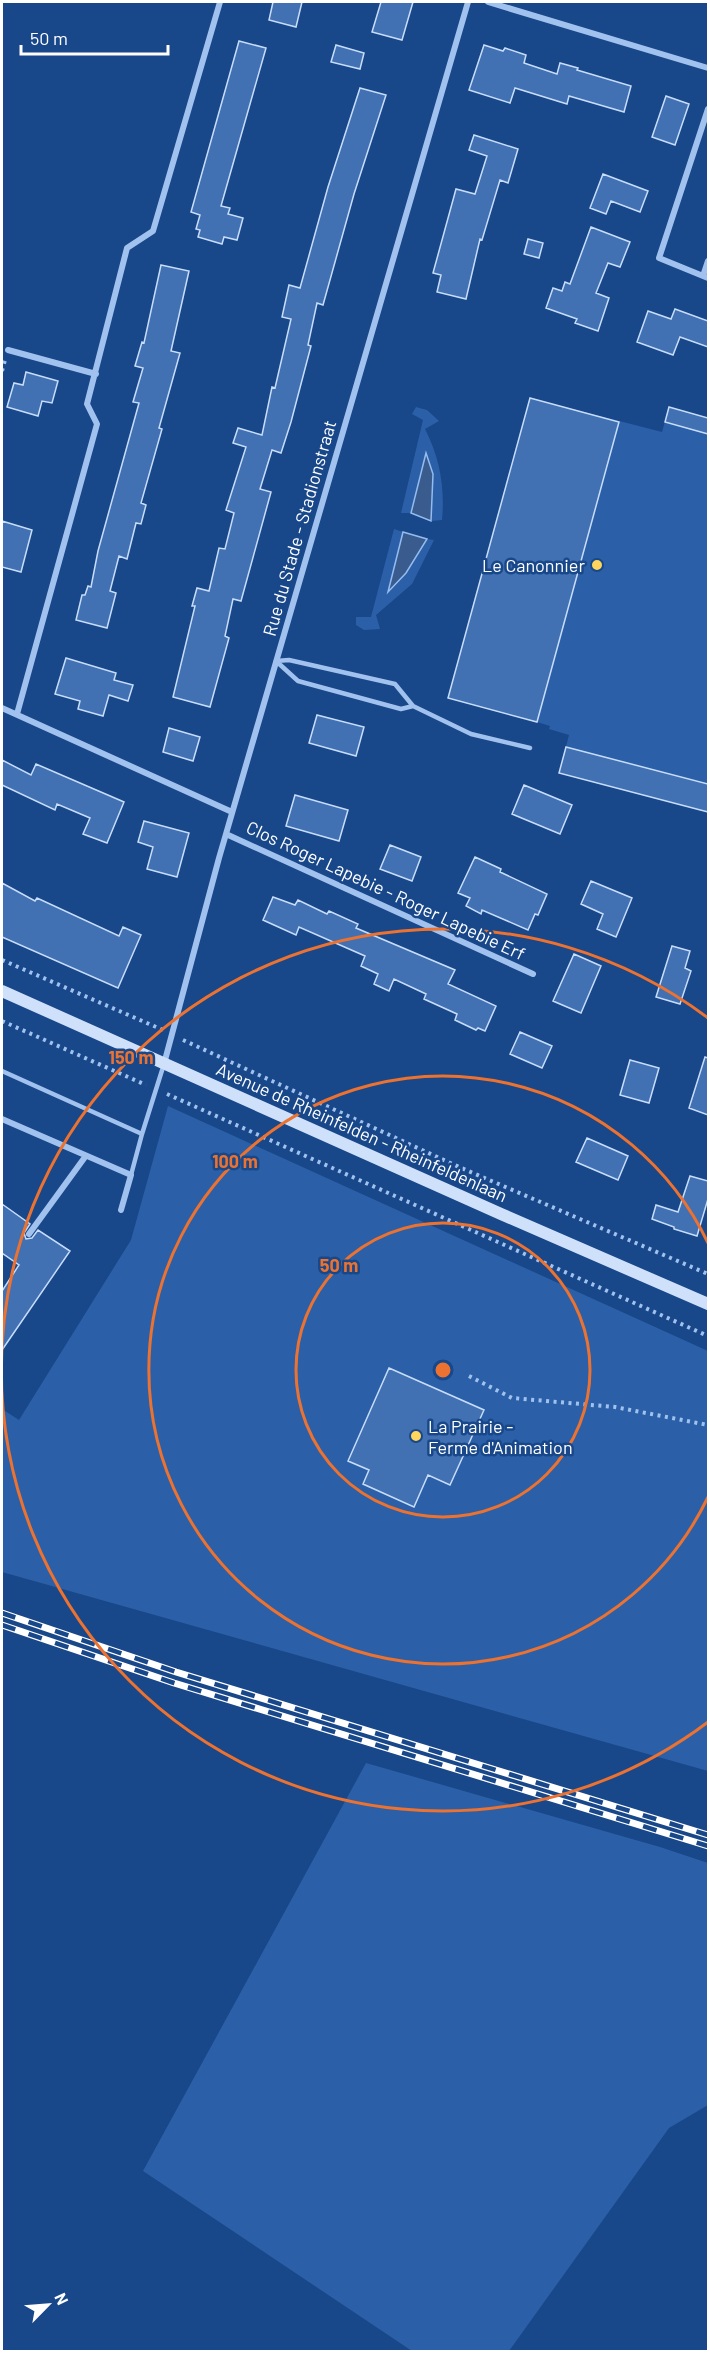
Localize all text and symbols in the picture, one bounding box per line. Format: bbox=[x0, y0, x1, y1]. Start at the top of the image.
scale bar bbox=[21, 18, 168, 56]
text: 50 m bbox=[30, 27, 68, 49]
street label: Rue du Stade - Stadionstraat bbox=[258, 417, 340, 639]
place label: Le Canonnier bbox=[482, 554, 585, 576]
marker: Le Canonnier bbox=[590, 558, 604, 572]
street label: Clos Roger Lapebie - Roger Lapebie Erf bbox=[243, 816, 529, 964]
text: 150 m bbox=[109, 1046, 153, 1068]
street label: Avenue de Rheinfelden - Rheinfeldenlaan bbox=[213, 1058, 511, 1206]
text: 100 m bbox=[212, 1150, 258, 1172]
text: 50 m bbox=[320, 1254, 358, 1276]
centre of rings bbox=[433, 1360, 453, 1380]
place label: La Prairie - Ferme d'Animation bbox=[428, 1415, 573, 1458]
marker: La Prairie - Ferme d'Animation bbox=[409, 1429, 423, 1443]
north arrow bbox=[18, 2275, 78, 2335]
text: N bbox=[51, 2290, 73, 2307]

